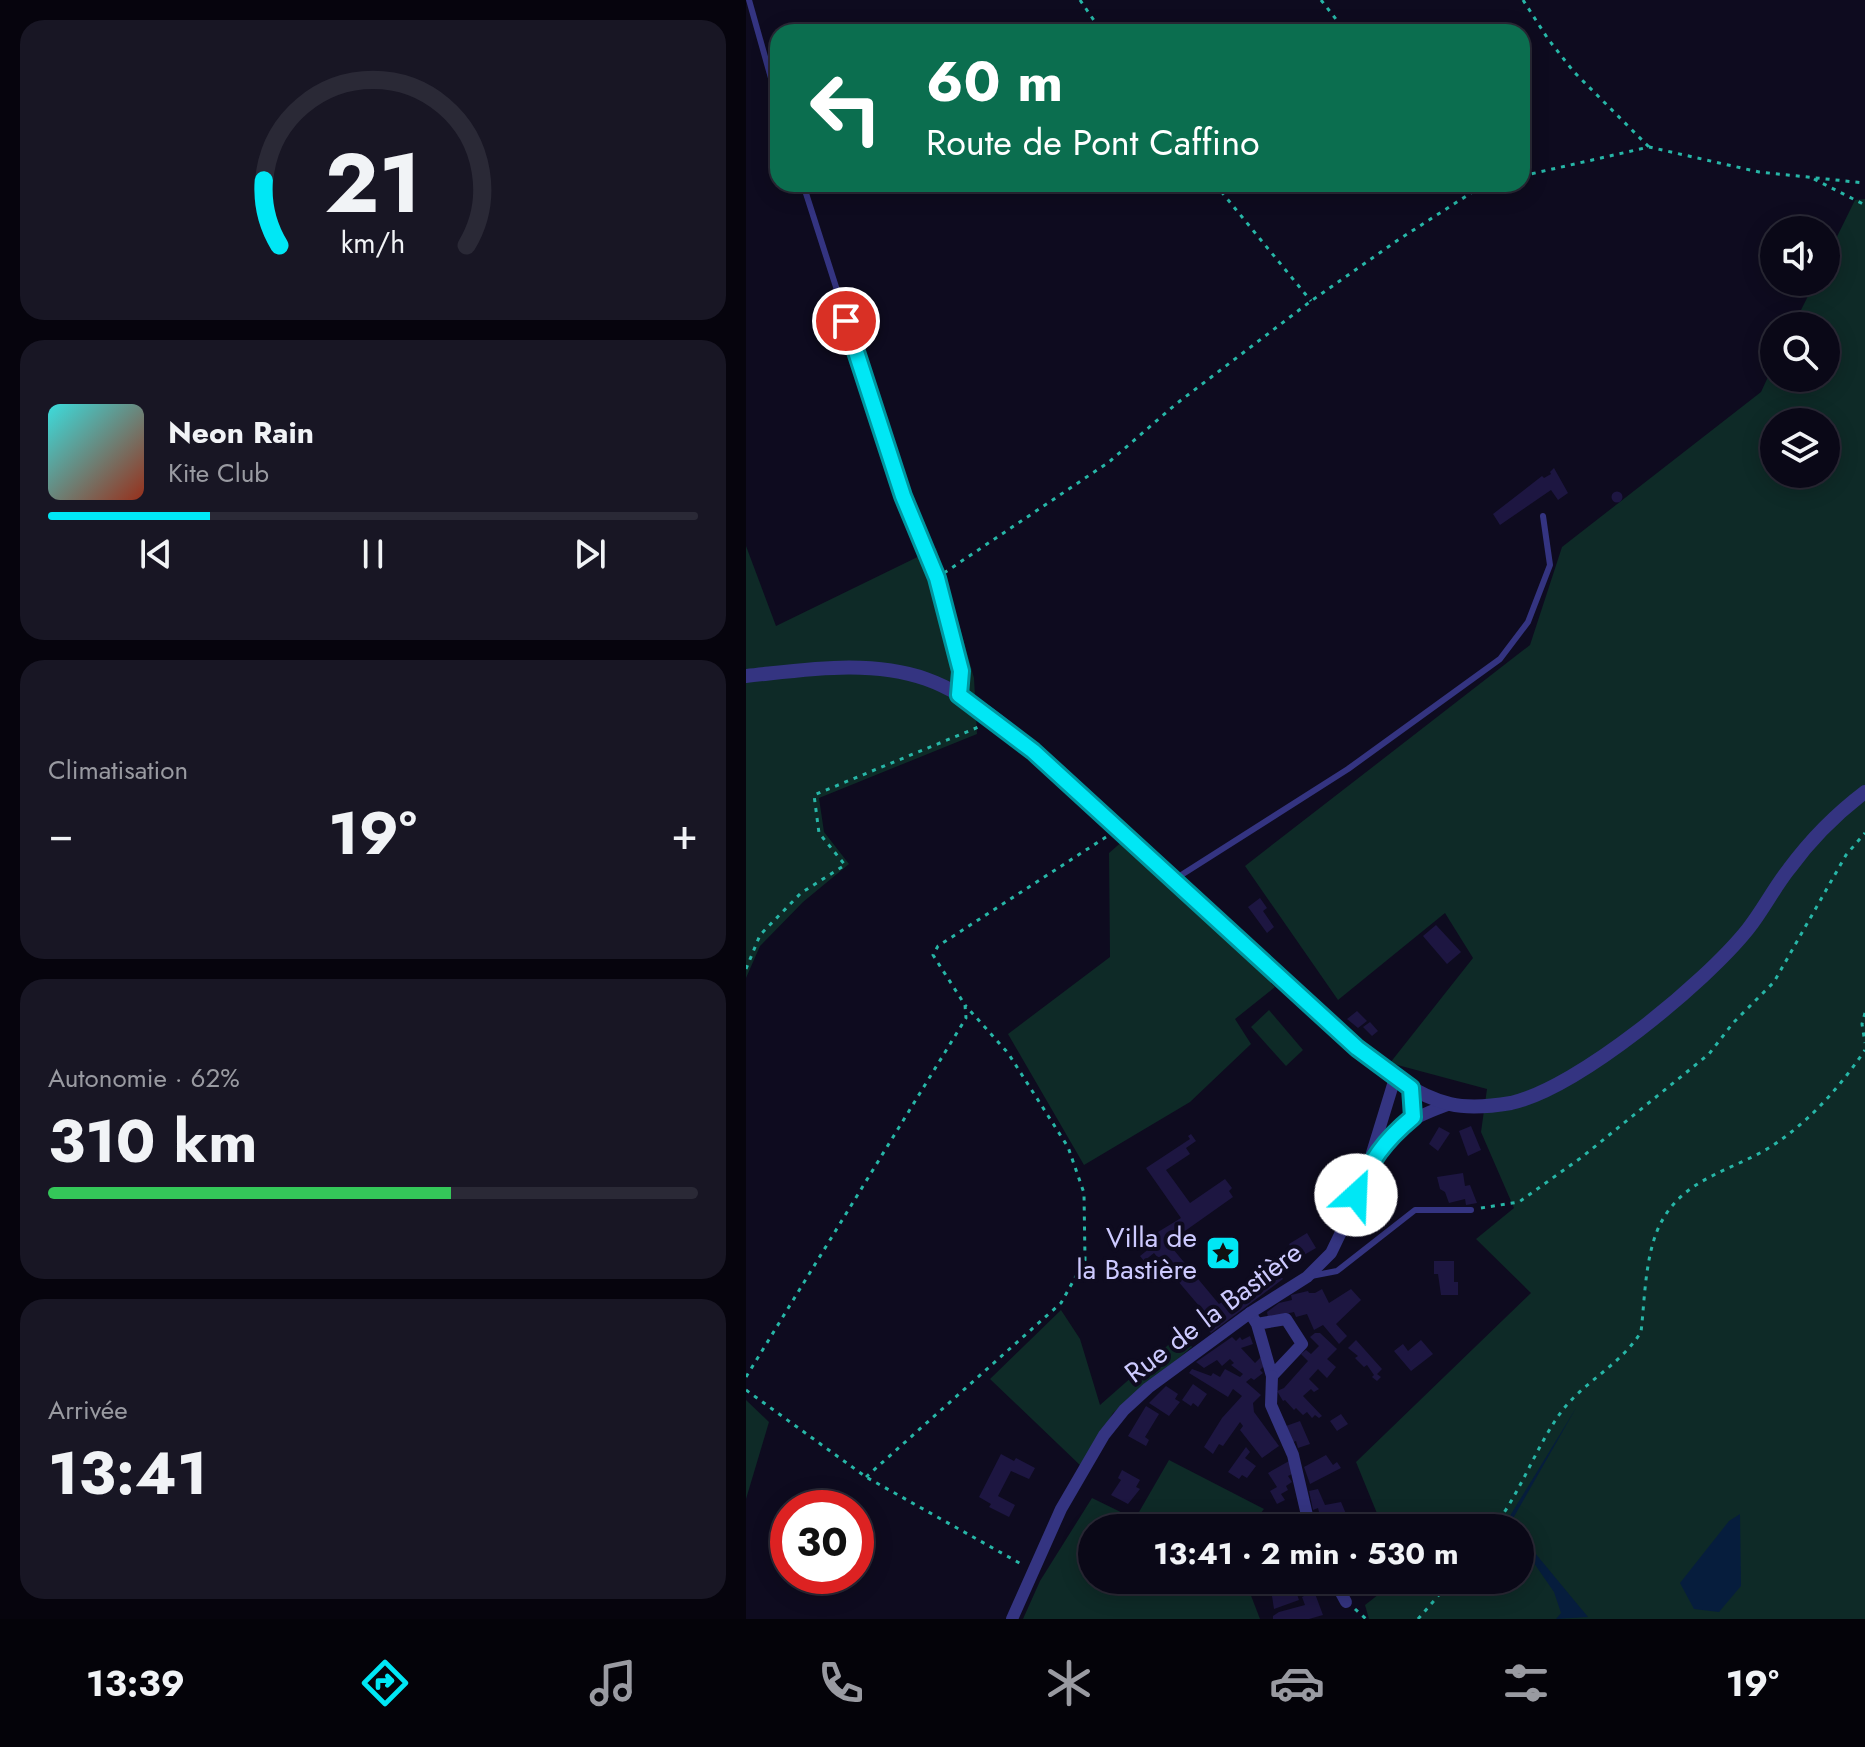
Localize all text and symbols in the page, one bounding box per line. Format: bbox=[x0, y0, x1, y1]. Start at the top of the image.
text: 60 m bbox=[926, 41, 1063, 122]
icon: left bbox=[794, 56, 898, 160]
text: Route de Pont Caffino bbox=[926, 116, 1260, 168]
text: 21 bbox=[325, 122, 421, 242]
map controls bbox=[1760, 216, 1840, 488]
button: sound bbox=[1760, 216, 1840, 296]
text: km/h bbox=[341, 222, 405, 264]
pin bbox=[812, 287, 880, 355]
icon: arrive bbox=[824, 299, 868, 343]
button: search bbox=[1760, 312, 1840, 392]
button: layers bbox=[1760, 408, 1840, 488]
text: Neon Rain bbox=[168, 411, 314, 454]
text: Kite Club bbox=[168, 454, 269, 492]
icon: previous bbox=[134, 532, 178, 576]
icon: pause bbox=[351, 532, 395, 576]
icon: next bbox=[568, 532, 612, 576]
text: Climatisation bbox=[48, 751, 188, 789]
text: 19° bbox=[328, 790, 417, 877]
text: − bbox=[48, 802, 74, 866]
text: + bbox=[671, 802, 698, 866]
text: Autonomie · 62% bbox=[48, 1059, 240, 1097]
text: 310 km bbox=[48, 1098, 257, 1185]
position arrow bbox=[1314, 1153, 1398, 1237]
place label: Villa de la Bastière bbox=[1076, 1217, 1197, 1290]
street label: Rue de la Bastière bbox=[1116, 1232, 1311, 1393]
place icon: Villa de la Bastière bbox=[1204, 1234, 1242, 1272]
text: Arrivée bbox=[48, 1391, 128, 1429]
text: 13:41 bbox=[48, 1430, 208, 1517]
speed limit sign: 30 bbox=[770, 1490, 874, 1594]
text: 13:41 · 2 min · 530 m bbox=[1153, 1532, 1459, 1575]
icon: directions bbox=[357, 1655, 413, 1711]
icon: music bbox=[585, 1655, 641, 1711]
icon: phone bbox=[813, 1655, 869, 1711]
icon: climate bbox=[1041, 1655, 1097, 1711]
icon: car bbox=[1269, 1655, 1325, 1711]
icon: filters bbox=[1498, 1655, 1554, 1711]
text: 13:39 bbox=[86, 1657, 185, 1709]
text: 19° bbox=[1726, 1657, 1779, 1709]

